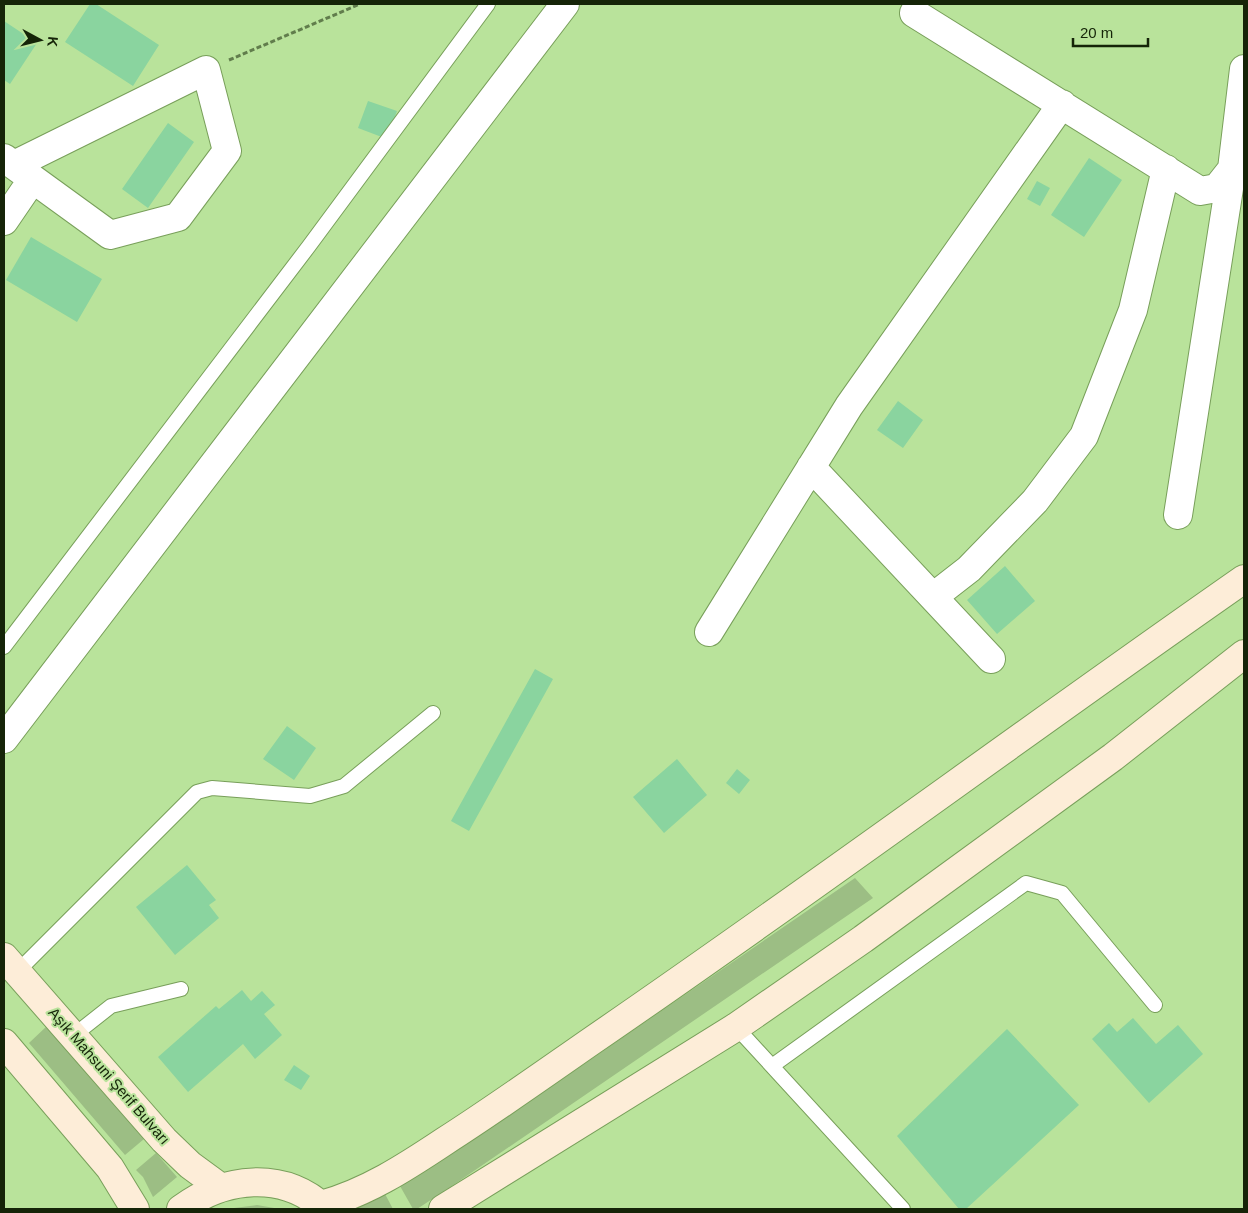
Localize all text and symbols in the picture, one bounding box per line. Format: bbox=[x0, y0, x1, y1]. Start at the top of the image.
north arrow bbox=[15, 15, 65, 65]
scale bar bbox=[1073, 15, 1148, 47]
text: 20 m bbox=[1080, 24, 1113, 41]
text: K bbox=[44, 36, 61, 48]
street label: Aşık Mahsuni Şerif Bulvarı bbox=[45, 1004, 173, 1148]

